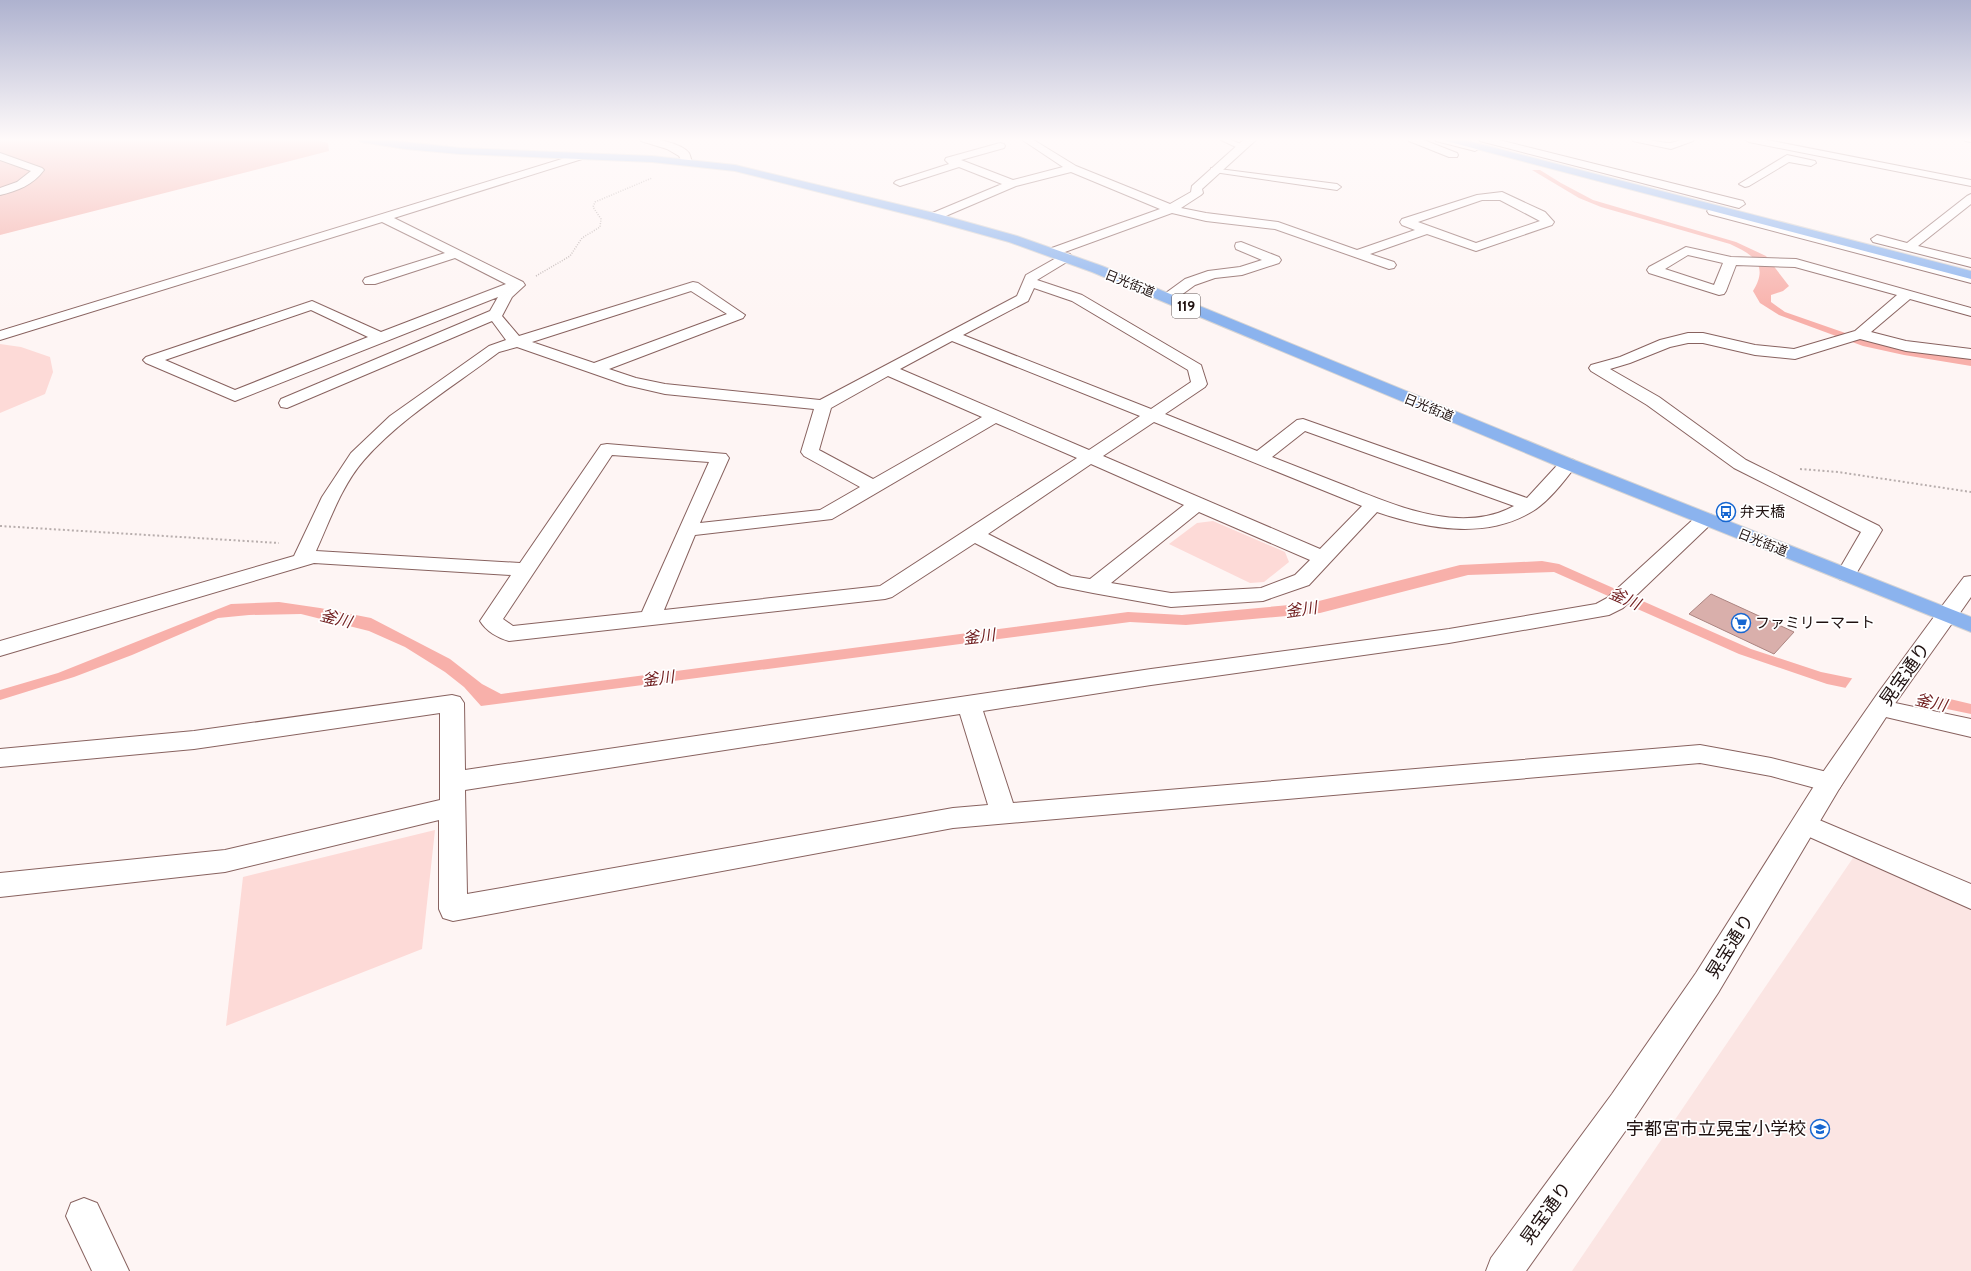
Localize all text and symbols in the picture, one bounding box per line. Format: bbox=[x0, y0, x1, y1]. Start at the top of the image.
street label: 日光街道 bbox=[1103, 266, 1157, 300]
road number: 119 bbox=[1172, 294, 1200, 318]
street label: 日光街道 bbox=[1402, 390, 1456, 424]
bus stop icon: 弁天橋 bbox=[1715, 501, 1737, 523]
place label: 弁天橋 bbox=[1740, 503, 1785, 521]
street label: 日光街道 bbox=[1736, 525, 1790, 559]
water label: 釜川 bbox=[1606, 583, 1645, 614]
water label: 釜川 bbox=[1284, 598, 1320, 621]
water label: 釜川 bbox=[318, 605, 356, 632]
supermarket icon: ファミリーマート bbox=[1730, 612, 1752, 634]
place label: ファミリーマート bbox=[1755, 614, 1875, 632]
water label: 釜川 bbox=[962, 625, 998, 648]
street label: 晃宝通り bbox=[1875, 638, 1935, 710]
water label: 釜川 bbox=[641, 667, 677, 690]
water label: 釜川 bbox=[1913, 690, 1951, 716]
street label: 晃宝通り bbox=[1702, 910, 1758, 982]
place label: 宇都宮市立晃宝小学校 bbox=[1626, 1118, 1806, 1140]
school or university icon: 宇都宮市立晃宝小学校 bbox=[1809, 1118, 1831, 1140]
street label: 晃宝通り bbox=[1516, 1177, 1576, 1249]

